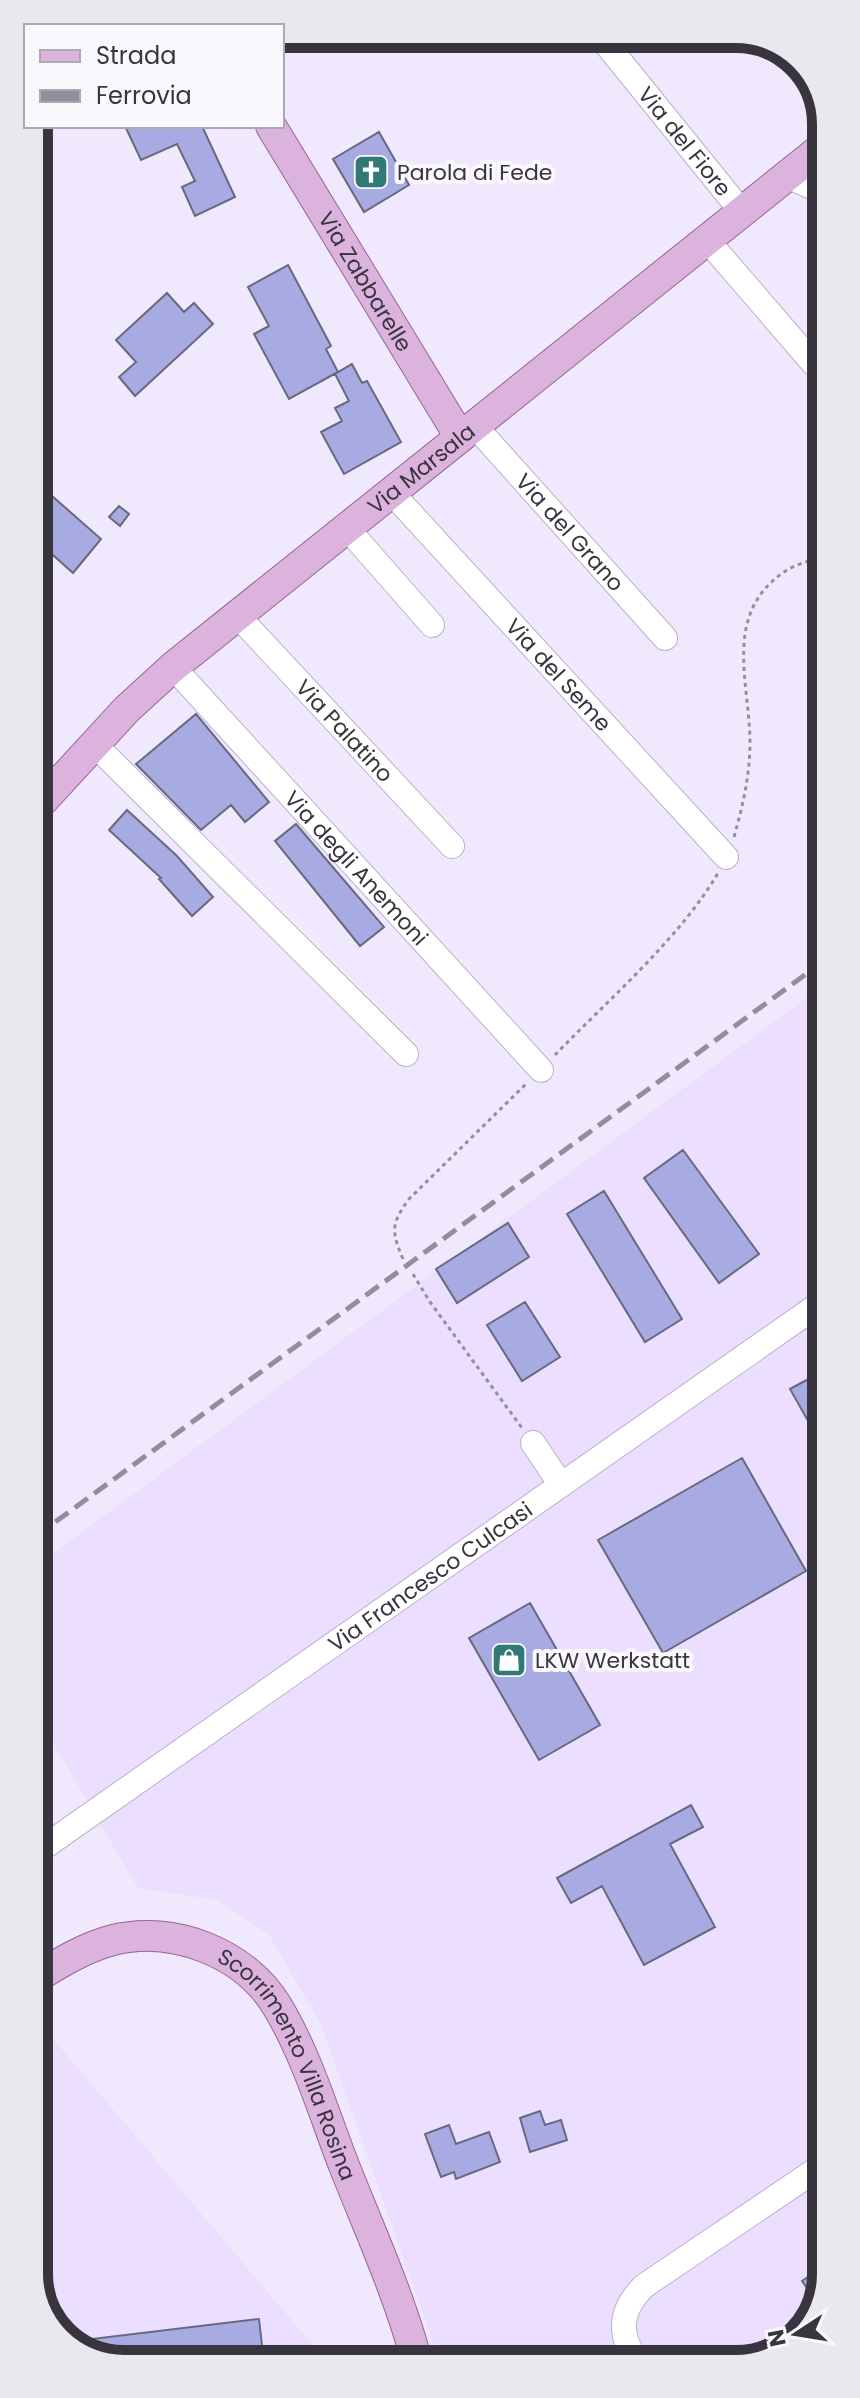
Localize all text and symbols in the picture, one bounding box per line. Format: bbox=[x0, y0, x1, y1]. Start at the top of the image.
legend bbox=[24, 24, 284, 128]
text: Strada bbox=[96, 39, 176, 72]
text: Ferrovia bbox=[96, 79, 192, 112]
street label: Via del Fiore bbox=[631, 80, 739, 203]
church icon: Parola di Fede bbox=[352, 153, 390, 191]
place label: Parola di Fede bbox=[397, 157, 552, 188]
street label: Via Zabbarelle bbox=[311, 206, 420, 357]
street label: Via Marsala bbox=[361, 416, 482, 521]
street label: Via del Grano bbox=[509, 466, 632, 598]
street label: Via del Seme bbox=[499, 611, 619, 738]
street label: Via Palatino bbox=[289, 672, 400, 789]
street label: Via degli Anemoni bbox=[278, 784, 435, 952]
street label: Via Francesco Culcasi bbox=[322, 1494, 538, 1659]
shop icon: LKW Werkstatt bbox=[490, 1641, 528, 1679]
place label: LKW Werkstatt bbox=[535, 1645, 690, 1676]
street label: Scorrimento Villa Rosina bbox=[212, 1941, 364, 2185]
north arrow bbox=[756, 2294, 836, 2374]
text: N bbox=[760, 2327, 794, 2349]

